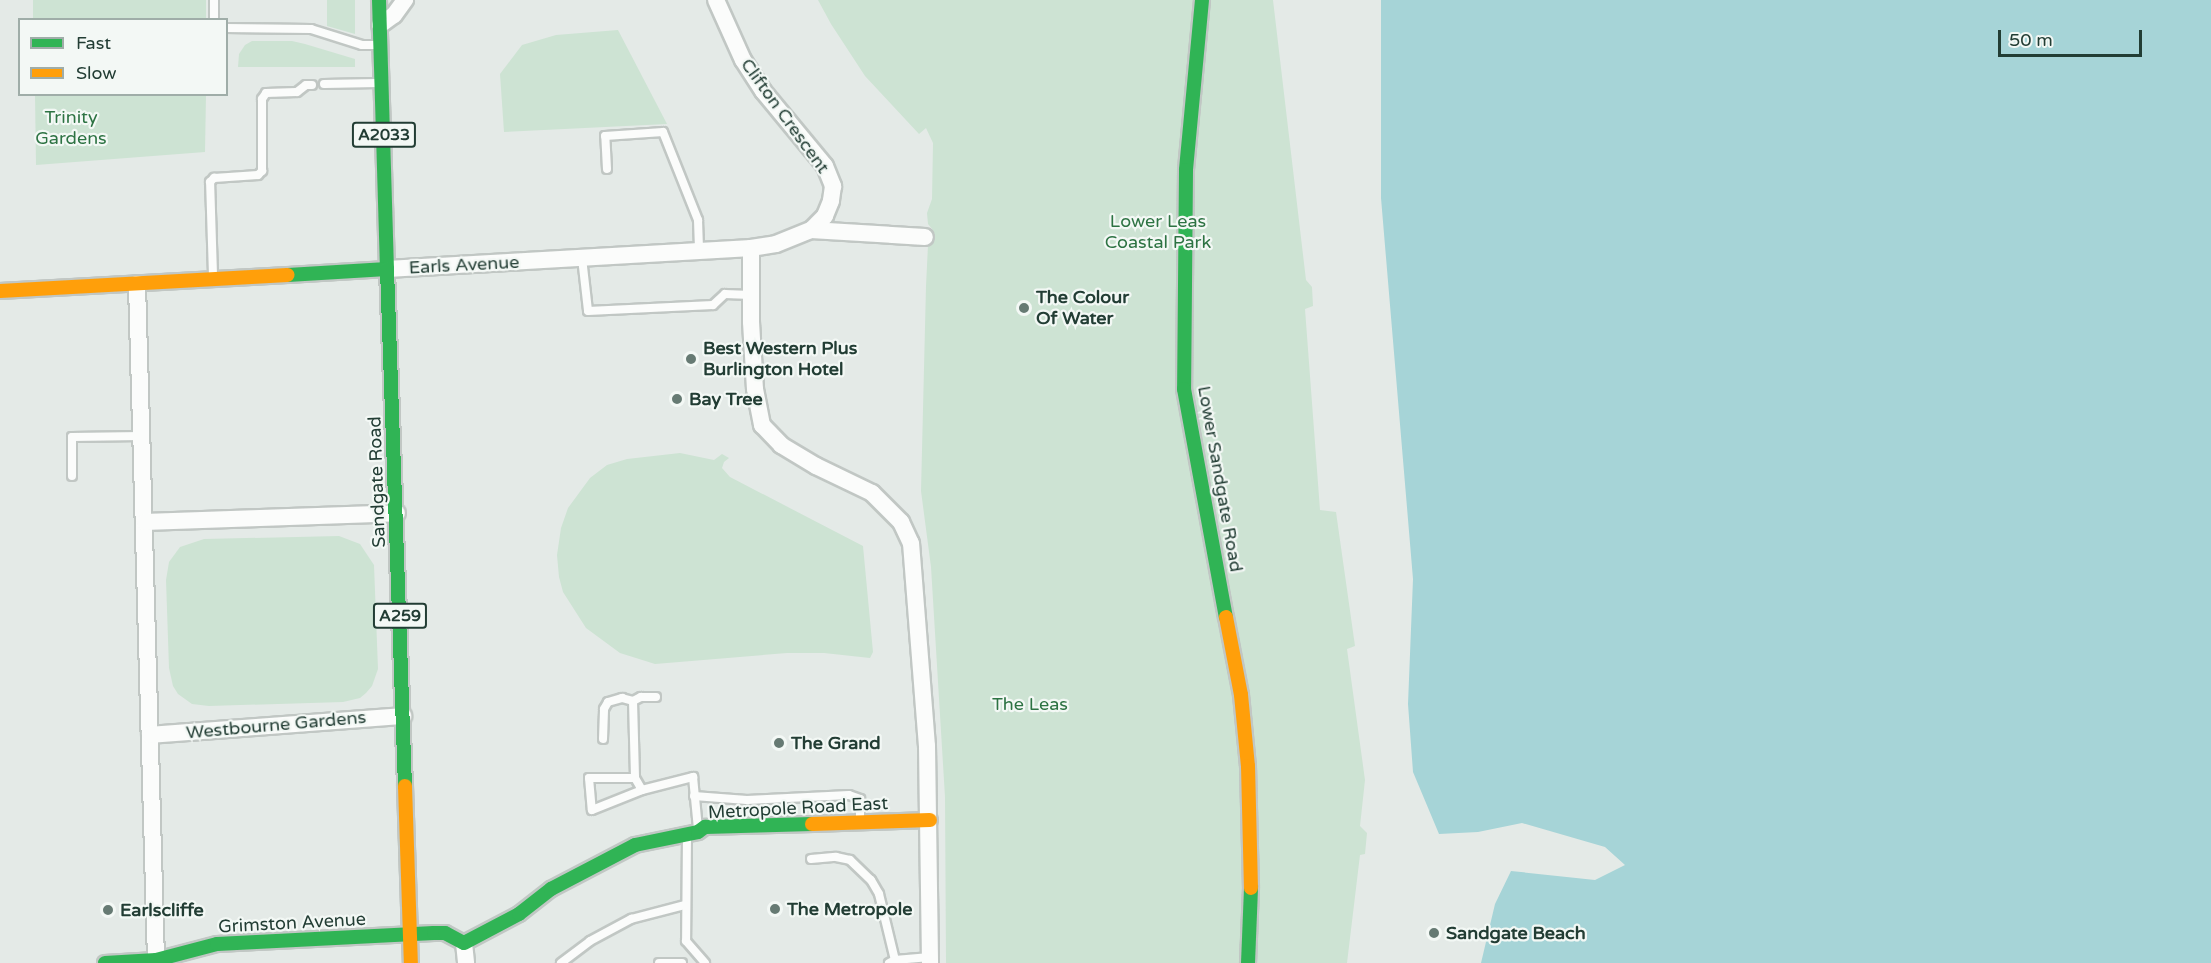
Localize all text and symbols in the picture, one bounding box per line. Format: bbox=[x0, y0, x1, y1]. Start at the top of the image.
legend bbox=[18, 18, 228, 96]
scale bar bbox=[2001, 18, 2145, 56]
text: 50 m bbox=[2009, 29, 2053, 51]
text: Fast bbox=[76, 32, 111, 54]
street label: Clifton Crescent bbox=[736, 54, 834, 178]
text: Slow bbox=[76, 62, 117, 84]
park label: Trinity Gardens bbox=[35, 107, 107, 150]
road number: A2033 bbox=[351, 122, 417, 148]
park label: Lower Leas Coastal Park bbox=[1105, 211, 1211, 254]
street label: Earls Avenue bbox=[408, 251, 520, 279]
place label: The Colour Of Water bbox=[1036, 287, 1129, 330]
marker: The Colour Of Water bbox=[1017, 301, 1031, 315]
place label: Best Western Plus Burlington Hotel bbox=[703, 338, 857, 380]
marker: Best Western Plus Burlington Hotel bbox=[684, 352, 698, 366]
street label: Lower Sandgate Road bbox=[1193, 384, 1247, 574]
place label: Bay Tree bbox=[689, 388, 763, 410]
marker: Bay Tree bbox=[670, 392, 684, 406]
street label: Sandgate Road bbox=[364, 416, 390, 548]
road number: A259 bbox=[372, 603, 428, 629]
park label: The Leas bbox=[992, 693, 1068, 715]
street label: Westbourne Gardens bbox=[185, 706, 367, 744]
place label: The Grand bbox=[791, 732, 881, 754]
marker: The Grand bbox=[772, 736, 786, 750]
street label: Metropole Road East bbox=[707, 792, 889, 824]
place label: The Metropole bbox=[787, 898, 912, 920]
place label: Earlscliffe bbox=[120, 899, 204, 921]
marker: The Metropole bbox=[768, 902, 782, 916]
marker: Earlscliffe bbox=[101, 903, 115, 917]
street label: Grimston Avenue bbox=[218, 908, 366, 938]
place label: Sandgate Beach bbox=[1446, 922, 1586, 944]
marker: Sandgate Beach bbox=[1427, 926, 1441, 940]

